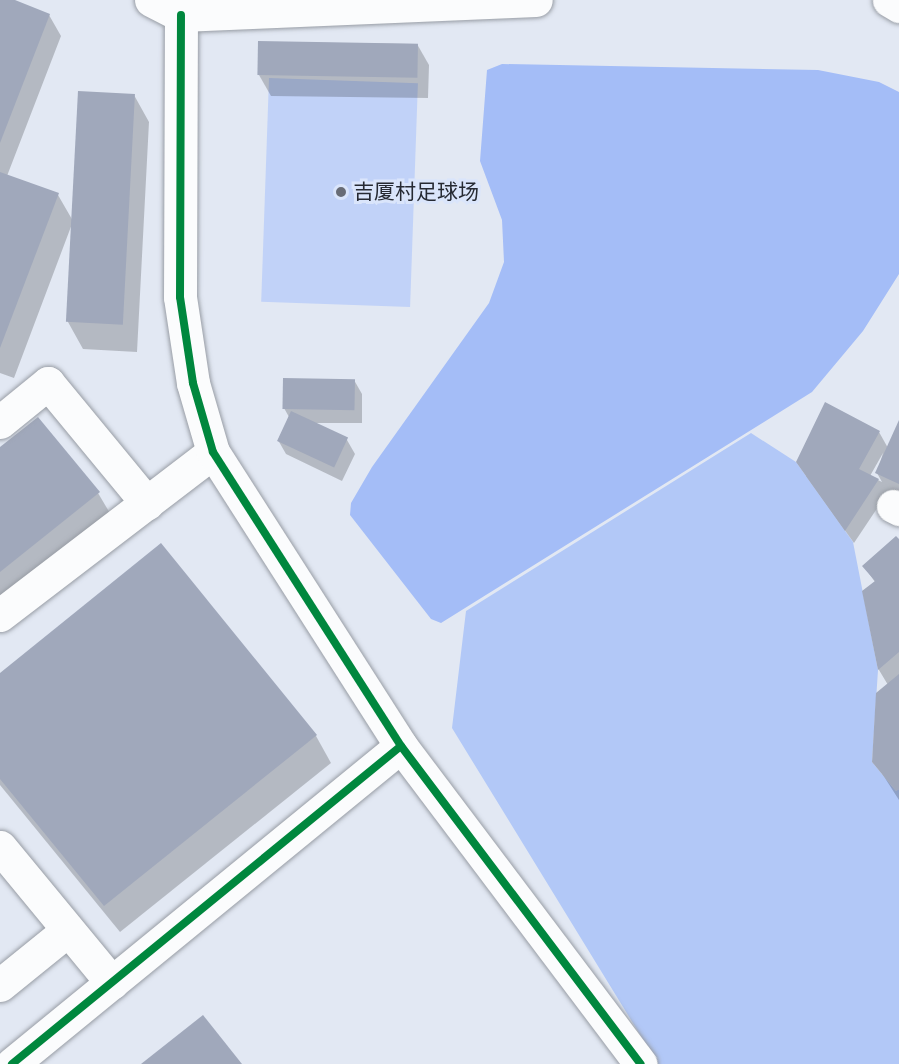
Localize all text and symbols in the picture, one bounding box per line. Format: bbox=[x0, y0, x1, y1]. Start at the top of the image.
place label: 吉厦村足球场 bbox=[353, 179, 479, 205]
marker: 吉厦村足球场 bbox=[334, 185, 348, 199]

